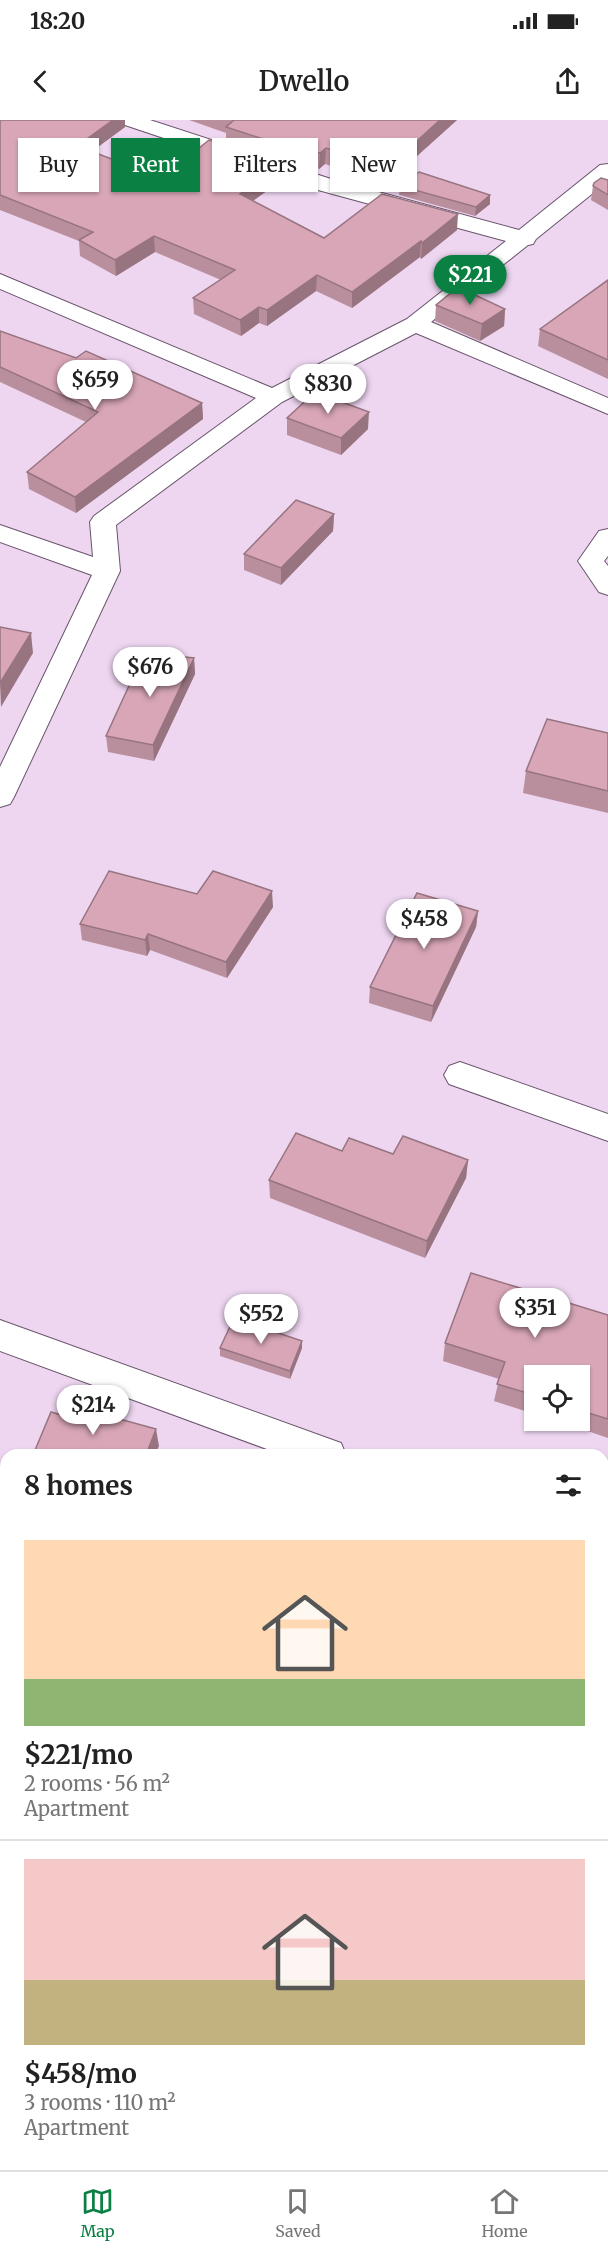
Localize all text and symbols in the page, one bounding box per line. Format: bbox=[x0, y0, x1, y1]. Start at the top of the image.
text: 18:20 bbox=[30, 7, 85, 35]
text: Dwello bbox=[258, 64, 350, 98]
icon: back bbox=[24, 65, 57, 98]
icon: share bbox=[551, 65, 584, 98]
chip: Buy bbox=[18, 138, 99, 192]
chip: Rent bbox=[111, 138, 200, 192]
chip: Filters bbox=[212, 138, 318, 192]
chip: New bbox=[330, 138, 417, 192]
pin: $221 bbox=[434, 255, 506, 306]
text: $221 bbox=[448, 262, 492, 287]
pin: $659 bbox=[59, 360, 131, 411]
pin: $830 bbox=[292, 364, 364, 415]
text: $659 bbox=[71, 367, 119, 392]
text: $830 bbox=[303, 371, 353, 396]
pin: $676 bbox=[114, 647, 186, 698]
text: $676 bbox=[127, 654, 173, 679]
pin: $458 bbox=[388, 899, 460, 950]
text: $458 bbox=[400, 906, 448, 931]
pin: $351 bbox=[499, 1288, 571, 1339]
pin: $552 bbox=[225, 1294, 297, 1345]
text: $351 bbox=[513, 1295, 557, 1320]
text: $552 bbox=[238, 1301, 284, 1326]
map controls bbox=[524, 1365, 590, 1431]
button: locate bbox=[524, 1365, 590, 1431]
pin: $214 bbox=[57, 1385, 129, 1436]
text: $214 bbox=[71, 1392, 115, 1417]
text: 8 homes bbox=[24, 1469, 133, 1502]
icon: filters bbox=[552, 1469, 585, 1502]
icon: home bbox=[251, 1579, 359, 1687]
text: $221/mo bbox=[24, 1738, 133, 1771]
text: 2 rooms · 56 m² bbox=[24, 1771, 170, 1796]
text: Apartment bbox=[24, 1796, 129, 1821]
icon: home bbox=[251, 1898, 359, 2006]
text: $458/mo bbox=[24, 2057, 137, 2090]
text: 3 rooms · 110 m² bbox=[24, 2090, 176, 2115]
text: Apartment bbox=[24, 2115, 129, 2140]
tab: Map bbox=[80, 2185, 115, 2241]
tab: Saved bbox=[275, 2185, 321, 2241]
tab: Home bbox=[481, 2185, 528, 2241]

